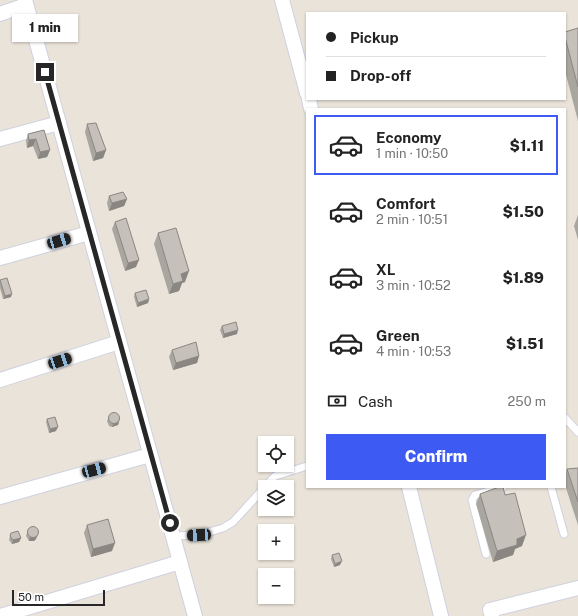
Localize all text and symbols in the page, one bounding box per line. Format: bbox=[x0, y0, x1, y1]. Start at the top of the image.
callout: 1 min bbox=[12, 14, 78, 42]
text: 1 min bbox=[29, 20, 61, 35]
text: Pickup bbox=[350, 29, 399, 46]
route end bbox=[36, 63, 54, 81]
text: Drop-off bbox=[350, 67, 411, 84]
icon: car bbox=[328, 127, 364, 163]
text: Economy bbox=[376, 129, 441, 146]
text: $1.11 bbox=[510, 137, 544, 154]
text: 1 min · 10:50 bbox=[376, 146, 448, 161]
icon: car bbox=[328, 193, 364, 229]
text: Comfort bbox=[376, 195, 436, 212]
text: $1.50 bbox=[502, 203, 544, 220]
text: 2 min · 10:51 bbox=[376, 212, 448, 227]
car bbox=[46, 232, 72, 250]
icon: car bbox=[328, 259, 364, 295]
text: XL bbox=[376, 261, 395, 278]
text: $1.89 bbox=[502, 269, 544, 286]
text: 3 min · 10:52 bbox=[376, 278, 451, 293]
icon: car bbox=[328, 325, 364, 361]
text: Green bbox=[376, 327, 420, 344]
text: $1.51 bbox=[506, 335, 544, 352]
text: 4 min · 10:53 bbox=[376, 344, 451, 359]
car bbox=[47, 352, 73, 370]
icon: cash bbox=[326, 390, 348, 412]
text: Cash bbox=[358, 393, 393, 410]
text: 250 m bbox=[508, 394, 546, 409]
button: Confirm bbox=[326, 434, 546, 480]
map controls bbox=[258, 436, 294, 604]
button: locate bbox=[258, 436, 294, 472]
car bbox=[81, 461, 107, 479]
button: layers bbox=[258, 480, 294, 516]
route start bbox=[161, 514, 179, 532]
button: + bbox=[258, 524, 294, 560]
car bbox=[187, 528, 211, 542]
button: − bbox=[258, 568, 294, 604]
scale bar bbox=[12, 588, 105, 607]
text: 50 m bbox=[18, 591, 44, 603]

